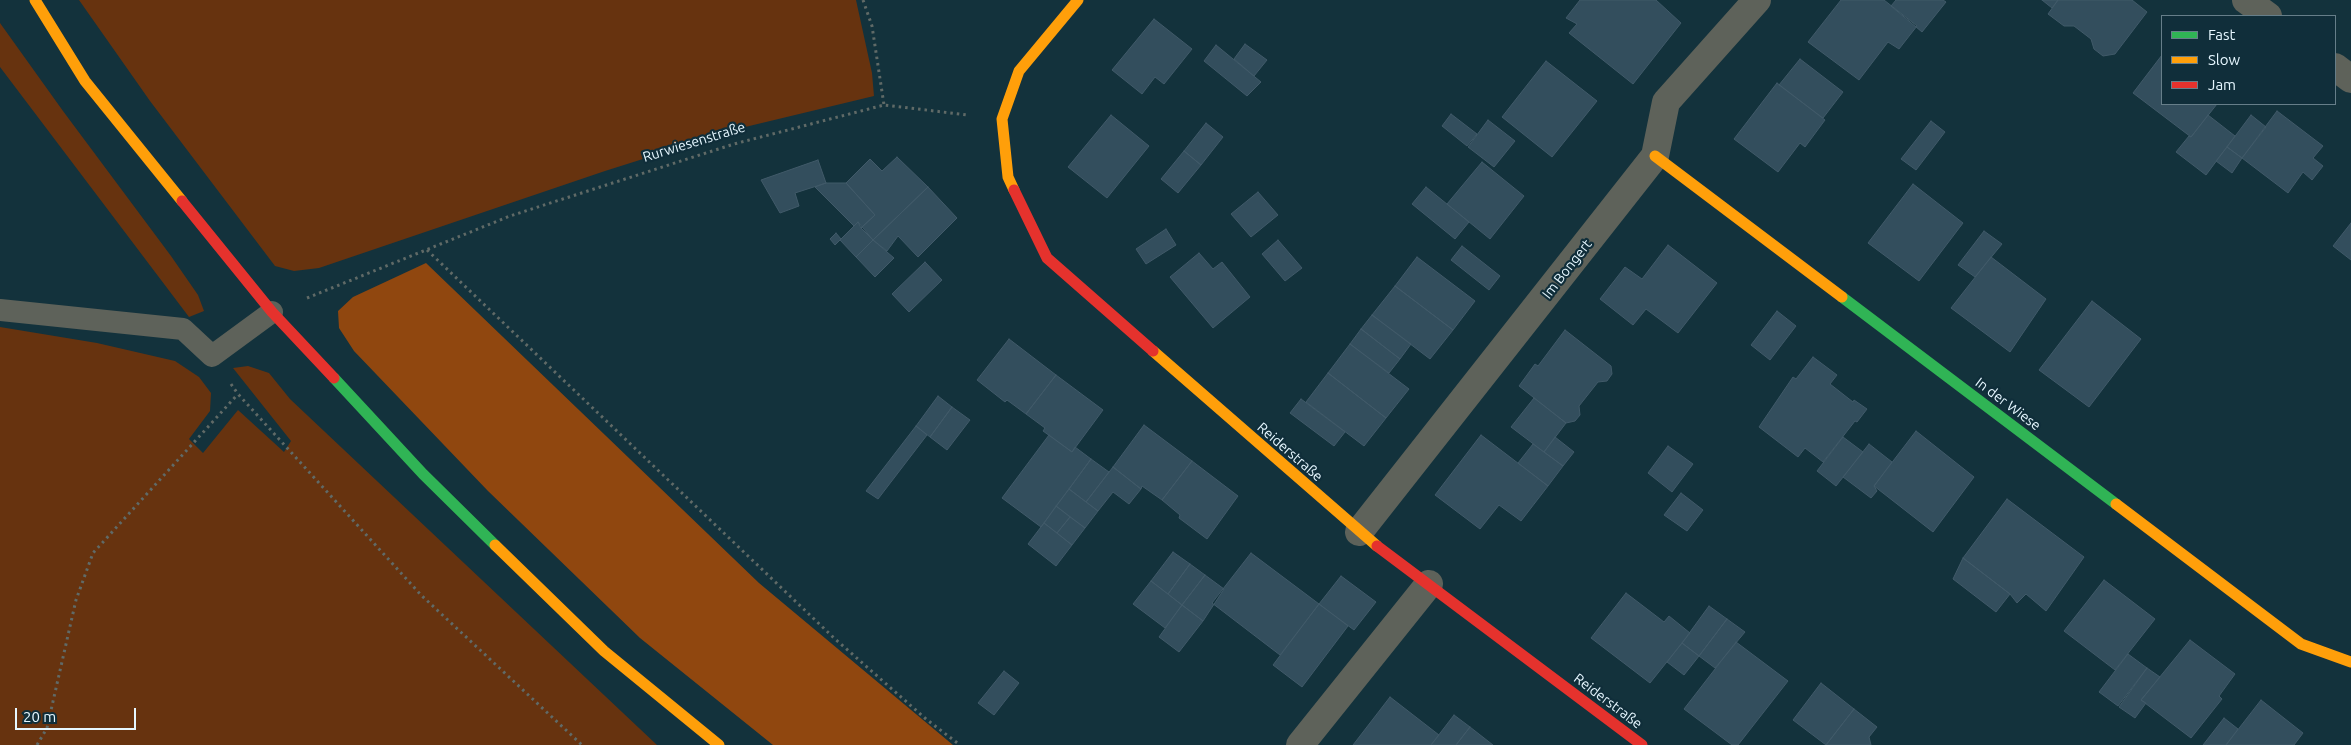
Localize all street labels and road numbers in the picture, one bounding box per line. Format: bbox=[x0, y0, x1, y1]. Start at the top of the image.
street label: Rurwiesenstraße bbox=[641, 118, 747, 166]
street label: Im Bongert bbox=[1539, 236, 1595, 302]
street label: In der Wiese bbox=[1972, 374, 2044, 434]
street label: Reiderstraße bbox=[1254, 419, 1326, 485]
street label: Reiderstraße bbox=[1570, 670, 1646, 732]

